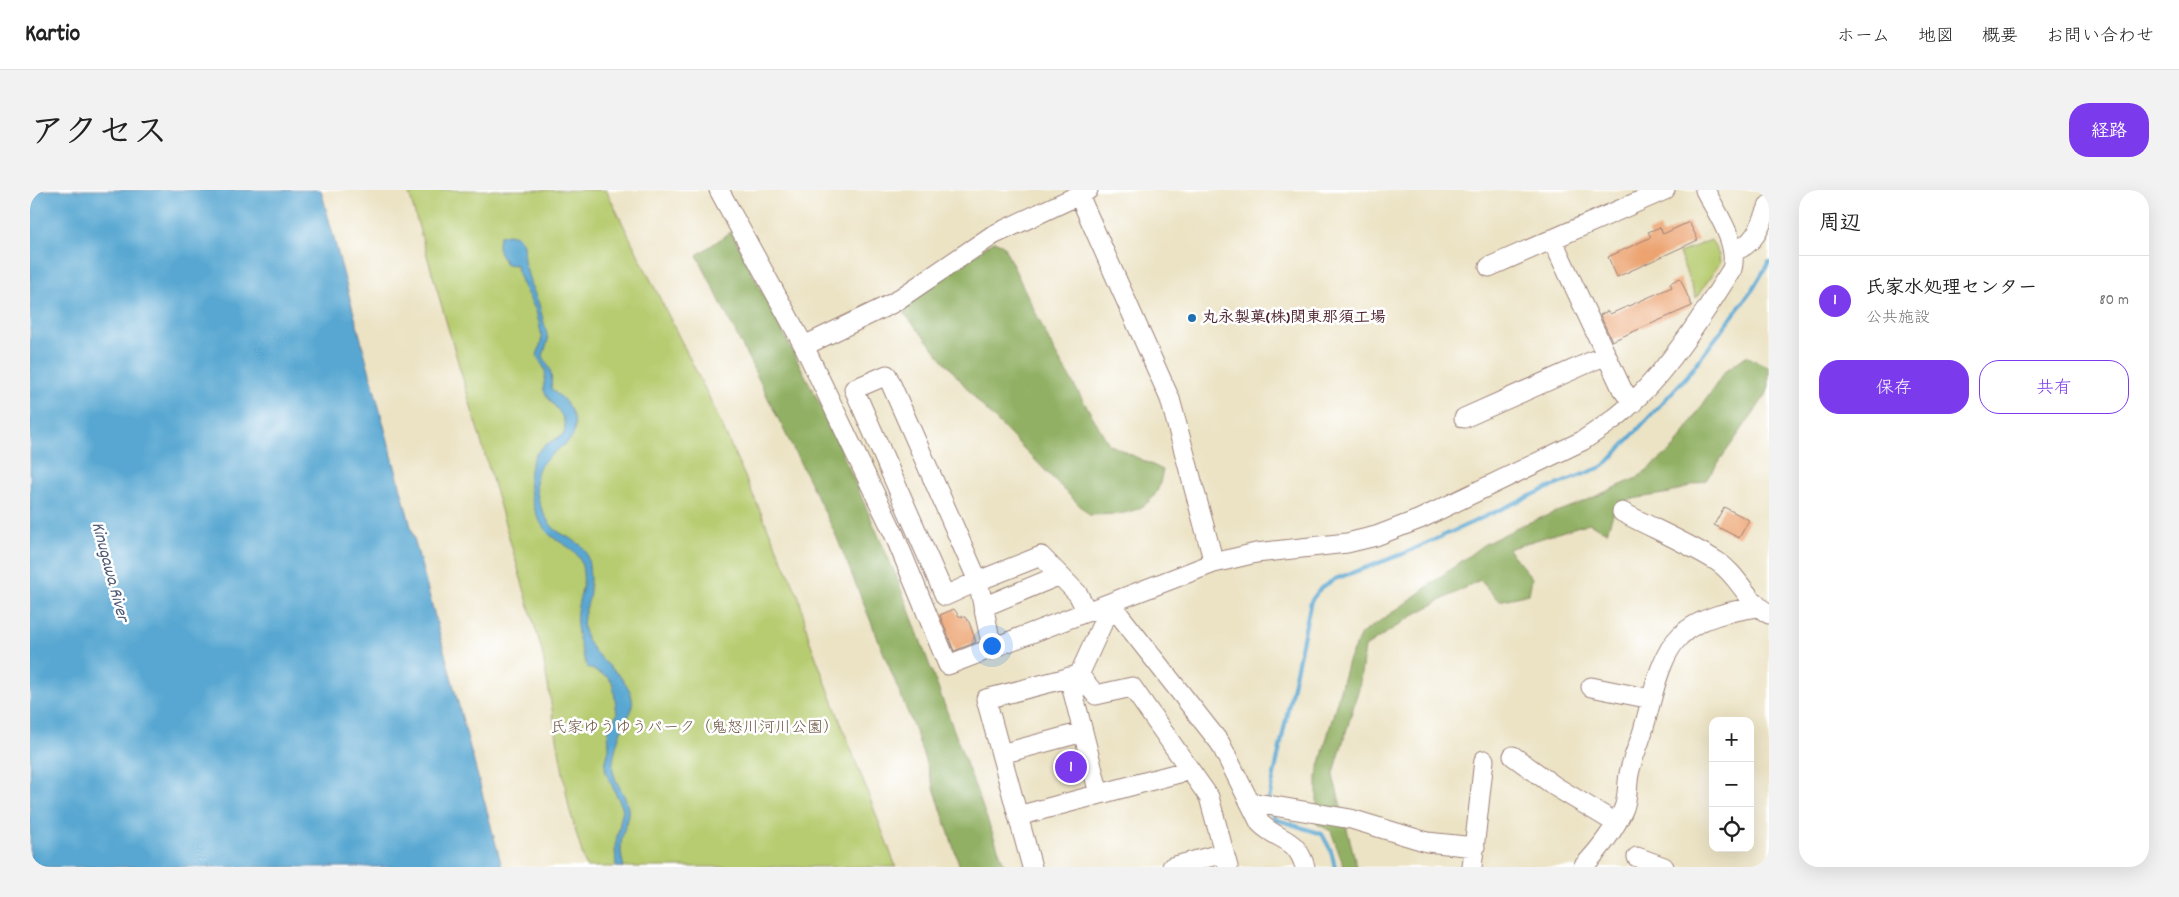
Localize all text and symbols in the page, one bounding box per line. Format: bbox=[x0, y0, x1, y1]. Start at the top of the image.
text: Kartio bbox=[25, 18, 80, 52]
text: ホーム bbox=[1837, 25, 1890, 50]
text: 地図 bbox=[1918, 25, 1954, 50]
text: 概要 bbox=[1982, 25, 2018, 50]
text: お問い合わせ bbox=[2046, 25, 2154, 50]
button: 経路 bbox=[2069, 103, 2149, 157]
text: アクセス bbox=[30, 110, 168, 160]
text: 周辺 bbox=[1819, 210, 1861, 240]
text: 氏家水処理センター bbox=[1866, 276, 2037, 303]
text: 1 bbox=[1833, 289, 1837, 312]
text: 80 m bbox=[2099, 289, 2129, 312]
place label: 丸永製菓(株)関東那須工場 bbox=[1202, 307, 1386, 330]
text: 公共施設 bbox=[1866, 307, 1930, 330]
marker: 丸永製菓(株)関東那須工場 bbox=[1186, 312, 1198, 324]
button: 保存 bbox=[1819, 360, 1969, 414]
button: 共有 bbox=[1979, 360, 2129, 414]
water label: Kinugawa River bbox=[84, 519, 135, 627]
your location bbox=[979, 633, 1005, 659]
park label: 氏家ゆうゆうパーク（鬼怒川河川公園） bbox=[551, 717, 839, 740]
map controls bbox=[1709, 717, 1754, 852]
button: + bbox=[1709, 717, 1754, 762]
pin: 1 bbox=[1055, 748, 1087, 786]
button: − bbox=[1709, 762, 1754, 807]
button: locate bbox=[1709, 807, 1754, 852]

